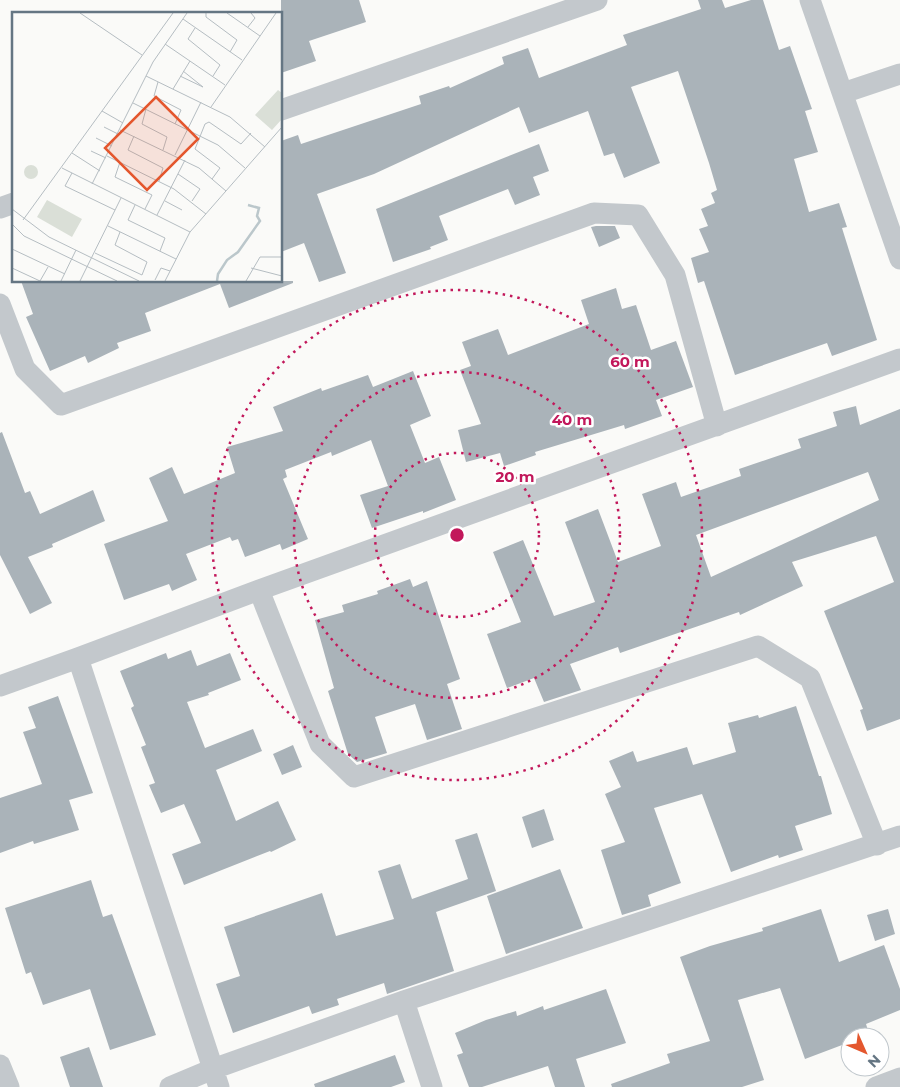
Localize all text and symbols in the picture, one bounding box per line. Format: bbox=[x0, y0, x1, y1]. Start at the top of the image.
inset map bbox=[12, 12, 282, 282]
text: 60 m bbox=[610, 352, 650, 371]
text: 40 m bbox=[552, 410, 592, 429]
text: 20 m bbox=[495, 467, 535, 486]
centre of rings bbox=[448, 526, 466, 544]
north arrow bbox=[840, 1027, 890, 1077]
text: N bbox=[864, 1051, 885, 1072]

